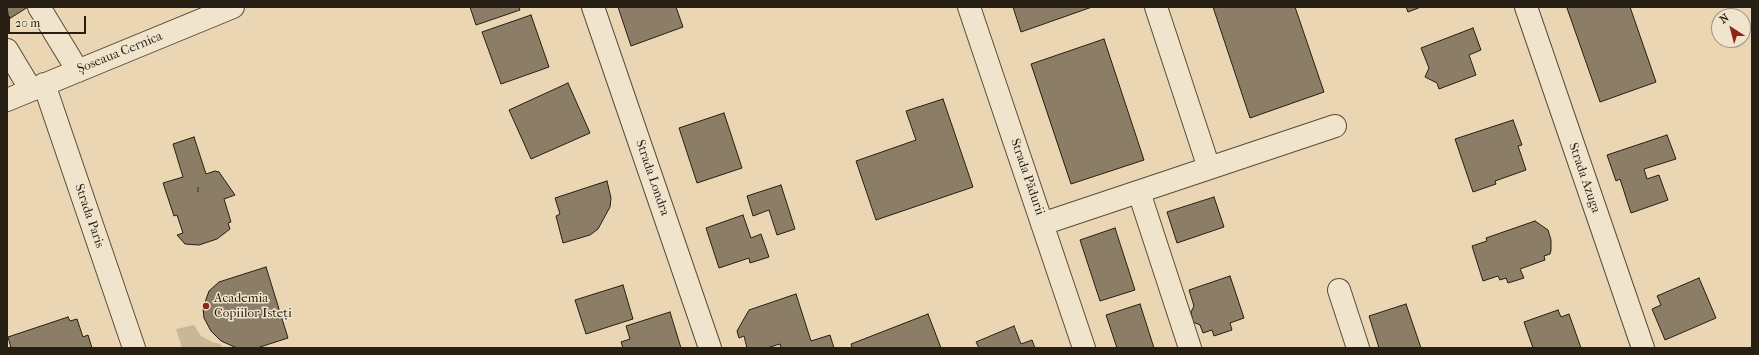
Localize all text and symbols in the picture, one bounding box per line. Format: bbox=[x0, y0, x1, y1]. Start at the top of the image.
scale bar bbox=[10, 8, 88, 34]
north arrow bbox=[1711, 8, 1751, 48]
text: N bbox=[1717, 11, 1731, 26]
text: 20 m bbox=[15, 16, 40, 30]
street label: Șoseaua Cernica bbox=[75, 29, 165, 77]
street label: Strada Pădurii bbox=[1007, 137, 1047, 217]
street label: Strada Londra bbox=[632, 138, 672, 218]
street label: Strada Azuga bbox=[1565, 141, 1603, 215]
street label: Strada Paris bbox=[71, 182, 107, 250]
house number: 1 bbox=[196, 182, 200, 196]
place label: Academia Copiilor Isteți bbox=[214, 291, 292, 322]
marker: Academia Copiilor Isteți bbox=[201, 301, 211, 311]

